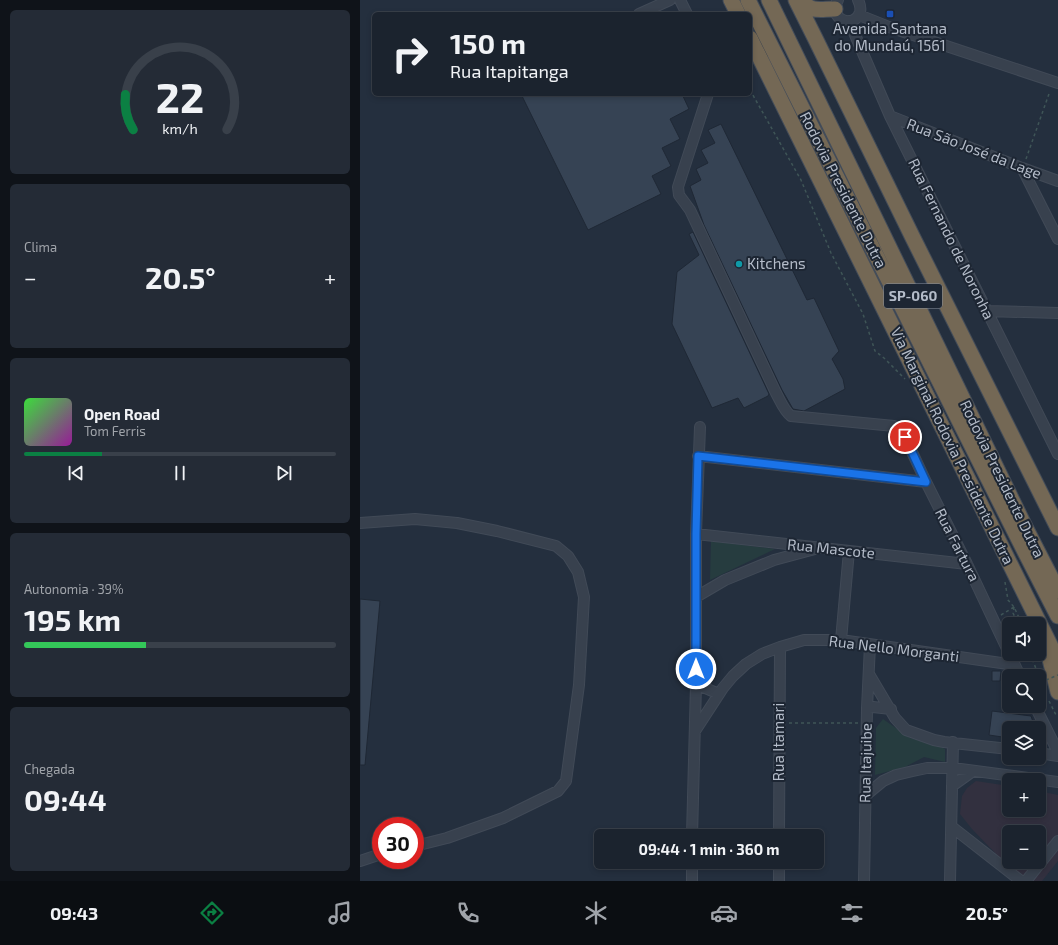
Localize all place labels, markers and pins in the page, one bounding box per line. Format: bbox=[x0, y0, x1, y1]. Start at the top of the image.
marker: Avenida Santana do Mundaú, 1561 bbox=[885, 9, 895, 19]
place label: Avenida Santana do Mundaú, 1561 bbox=[833, 19, 947, 54]
place label: Kitchens bbox=[747, 254, 806, 272]
marker: Kitchens bbox=[734, 259, 744, 269]
pin bbox=[888, 420, 922, 454]

